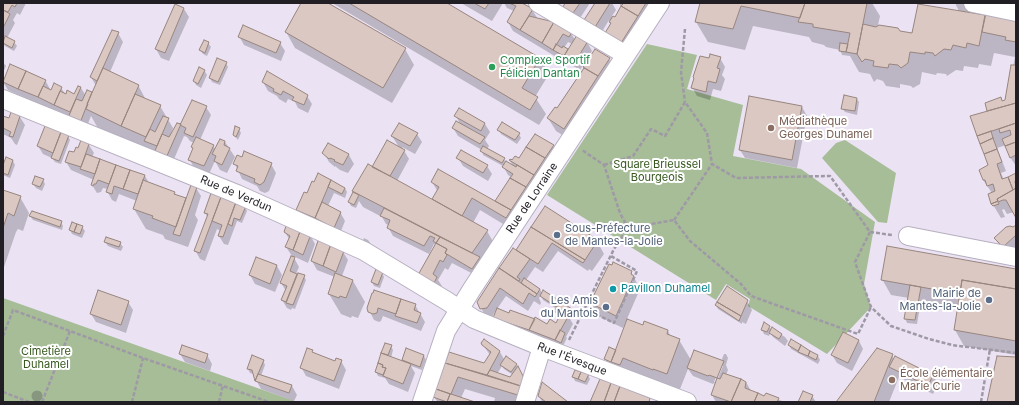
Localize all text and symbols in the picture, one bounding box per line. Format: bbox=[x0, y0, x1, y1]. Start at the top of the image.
place label: Complexe Sportif Félicien Dantan bbox=[500, 54, 590, 80]
marker: Complexe Sportif Félicien Dantan bbox=[487, 62, 497, 72]
place label: Médiathèque Georges Duhamel bbox=[779, 115, 872, 141]
marker: Médiathèque Georges Duhamel bbox=[766, 123, 776, 133]
park label: Square Brieussel Bourgeois bbox=[613, 158, 701, 184]
street label: Rue de Lorraine bbox=[504, 160, 560, 236]
street label: Rue de Verdun bbox=[198, 173, 274, 215]
place label: Sous-Préfecture de Mantes-la-Jolie bbox=[565, 222, 663, 248]
marker: Sous-Préfecture de Mantes-la-Jolie bbox=[552, 230, 562, 240]
place label: Pavillon Duhamel bbox=[621, 282, 710, 296]
marker: Pavillon Duhamel bbox=[608, 284, 618, 294]
place label: Mairie de Mantes-la-Jolie bbox=[900, 287, 981, 313]
place label: Les Amis du Mantois bbox=[540, 294, 598, 320]
marker: Mairie de Mantes-la-Jolie bbox=[984, 295, 994, 305]
marker: Les Amis du Mantois bbox=[601, 302, 611, 312]
street label: Rue l'Évesque bbox=[535, 340, 609, 378]
park label: Cimetière Duhamel bbox=[21, 345, 71, 371]
place label: École élémentaire Marie Curie bbox=[900, 367, 993, 393]
marker: École élémentaire Marie Curie bbox=[887, 375, 897, 385]

